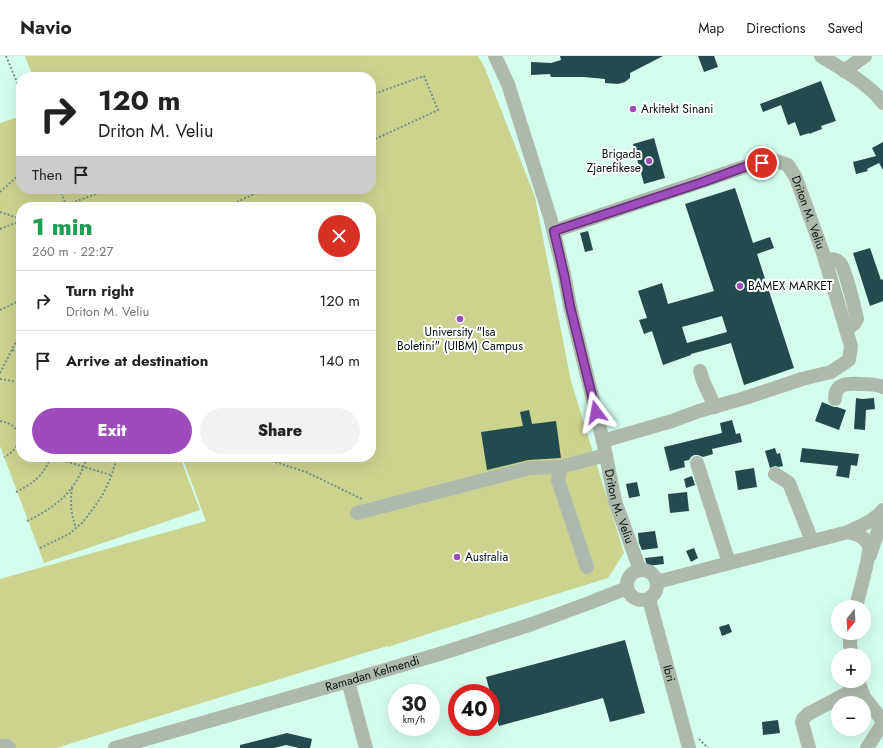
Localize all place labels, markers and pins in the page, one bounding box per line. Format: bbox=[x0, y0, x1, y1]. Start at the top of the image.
place label: Arkitekt Sinani bbox=[641, 100, 713, 118]
marker: Arkitekt Sinani bbox=[628, 104, 638, 114]
place label: Brigada Zjarefikese bbox=[587, 145, 641, 177]
pin bbox=[745, 146, 779, 180]
marker: Brigada Zjarefikese bbox=[644, 156, 654, 166]
place label: BAMEX MARKET bbox=[748, 277, 833, 295]
marker: BAMEX MARKET bbox=[735, 281, 745, 291]
marker: University "Isa Boletini" (UIBM) Campus bbox=[455, 314, 465, 324]
place label: University "Isa Boletini" (UIBM) Campus bbox=[397, 323, 523, 355]
place label: Australia bbox=[465, 548, 508, 566]
marker: Australia bbox=[452, 552, 462, 562]

